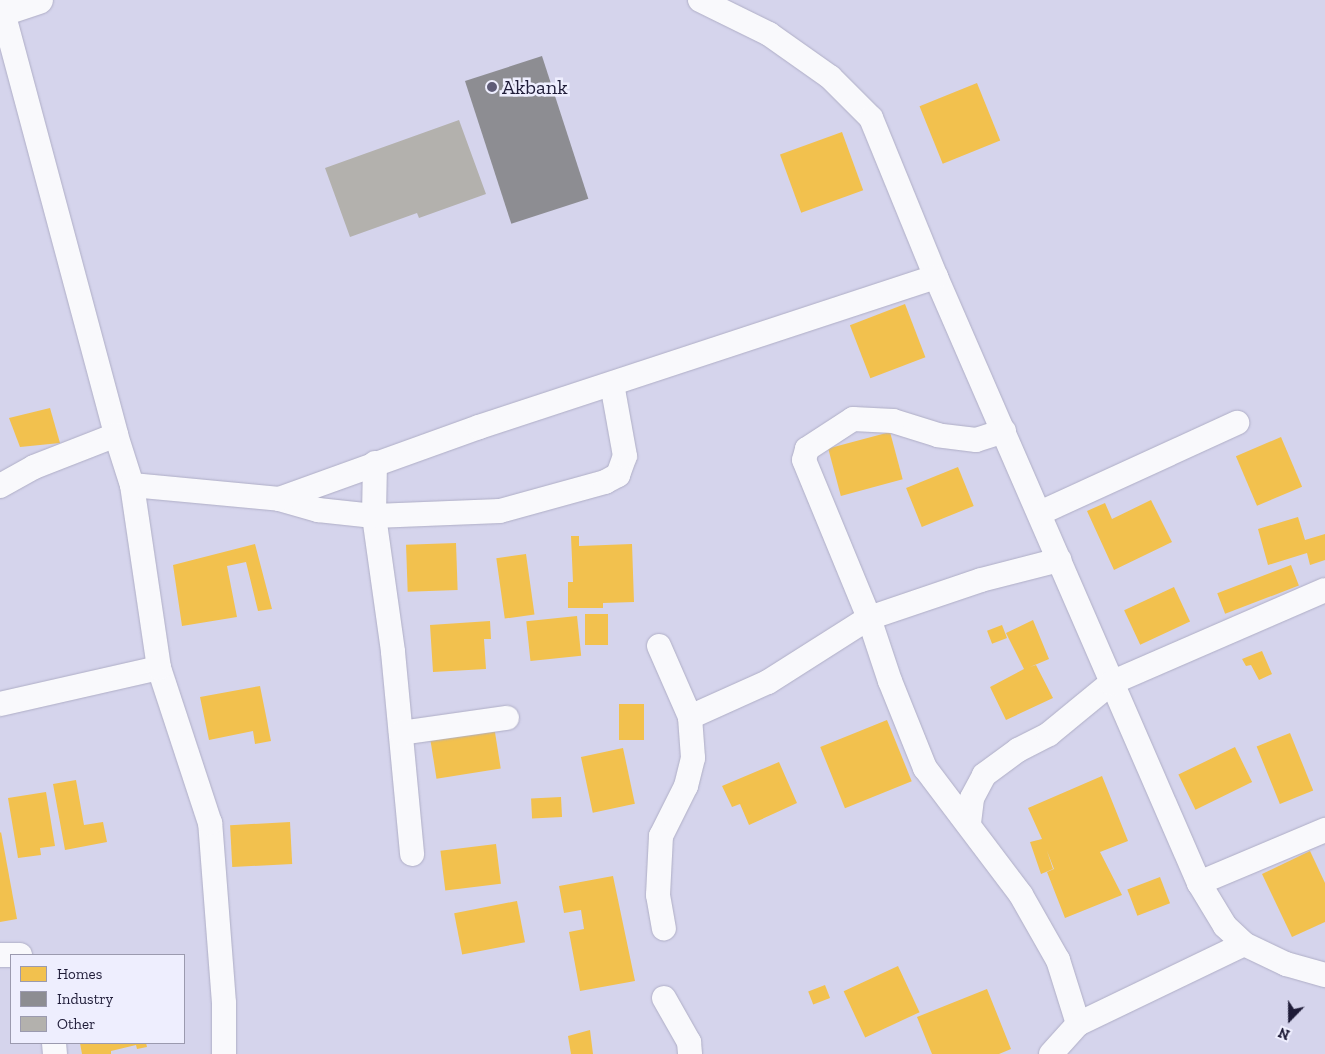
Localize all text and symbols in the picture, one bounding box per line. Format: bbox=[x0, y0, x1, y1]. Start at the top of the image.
place label: Akbank bbox=[502, 75, 568, 99]
marker: Akbank bbox=[486, 81, 498, 93]
legend bbox=[10, 954, 185, 1044]
text: Homes bbox=[57, 965, 102, 983]
text: Industry bbox=[57, 990, 113, 1008]
north arrow bbox=[1265, 994, 1315, 1044]
text: Other bbox=[57, 1015, 95, 1033]
text: N bbox=[1276, 1024, 1292, 1043]

